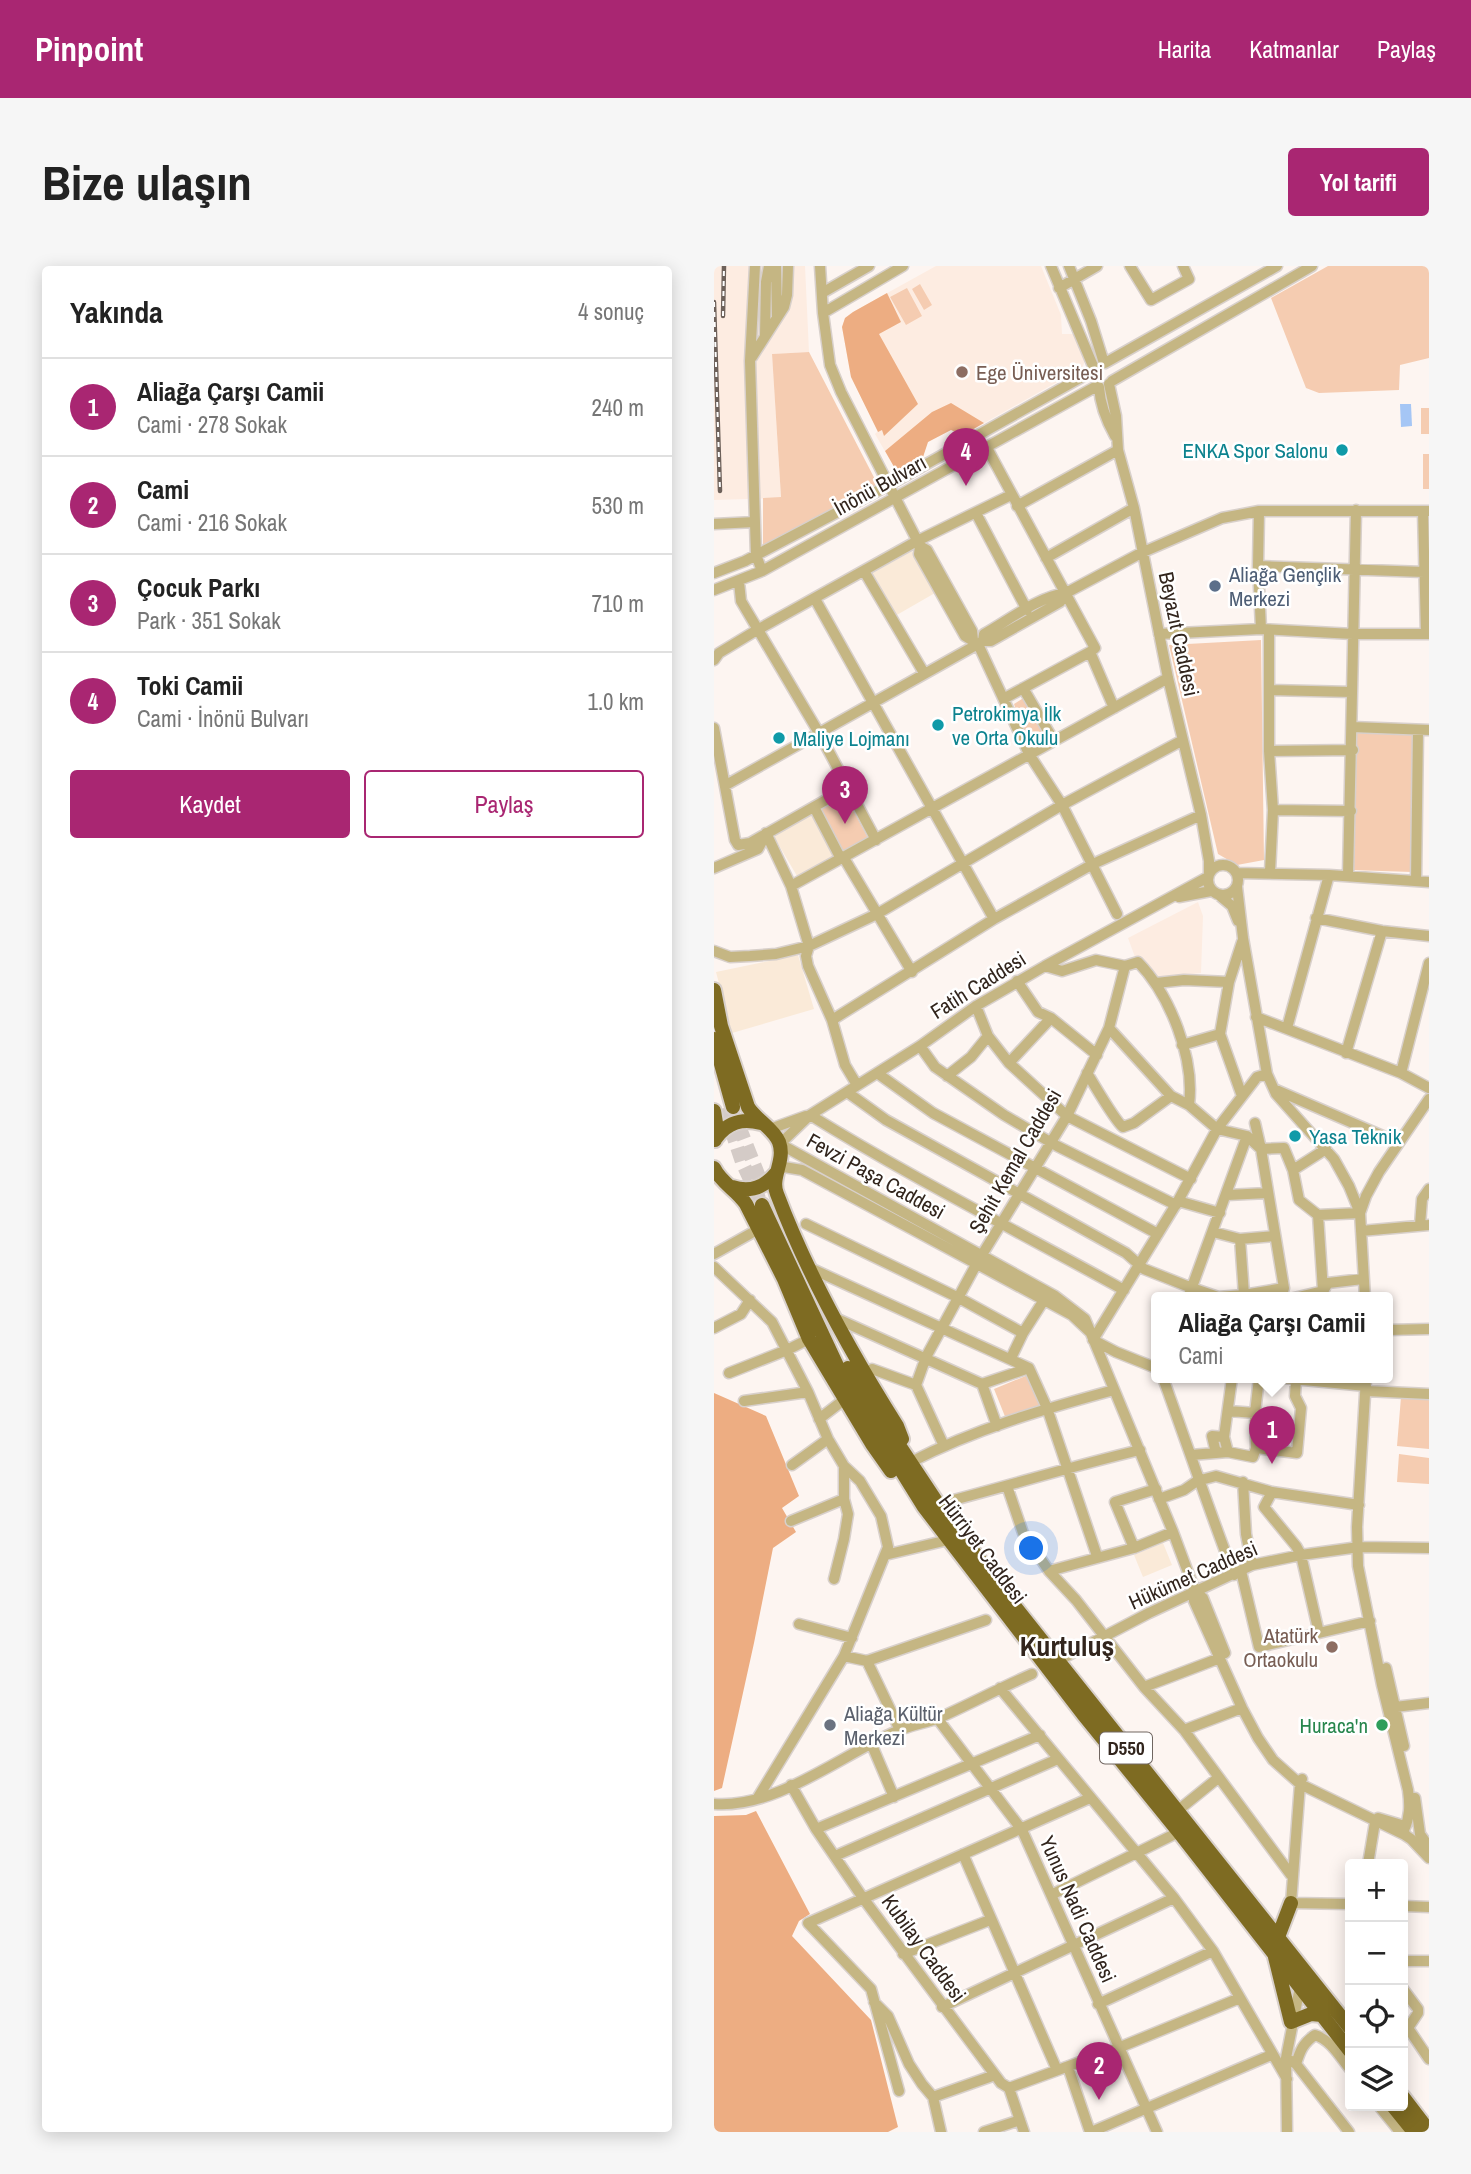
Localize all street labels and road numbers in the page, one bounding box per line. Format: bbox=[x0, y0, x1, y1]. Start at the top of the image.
street label: İnönü Bulvarı bbox=[829, 448, 931, 522]
street label: Beyazıt Caddesi bbox=[1152, 569, 1206, 699]
street label: Fatih Caddesi bbox=[925, 944, 1031, 1026]
street label: Şehit Kemal Caddesi bbox=[962, 1083, 1068, 1239]
street label: Fevzi Paşa Caddesi bbox=[802, 1126, 950, 1226]
street label: Hürriyet Caddesi bbox=[932, 1488, 1034, 1610]
street label: Hükümet Caddesi bbox=[1124, 1534, 1262, 1616]
road number: D550 bbox=[1100, 1732, 1152, 1764]
street label: Yunus Nadi Caddesi bbox=[1033, 1831, 1123, 1987]
street label: Kubilay Caddesi bbox=[875, 1888, 973, 2008]

